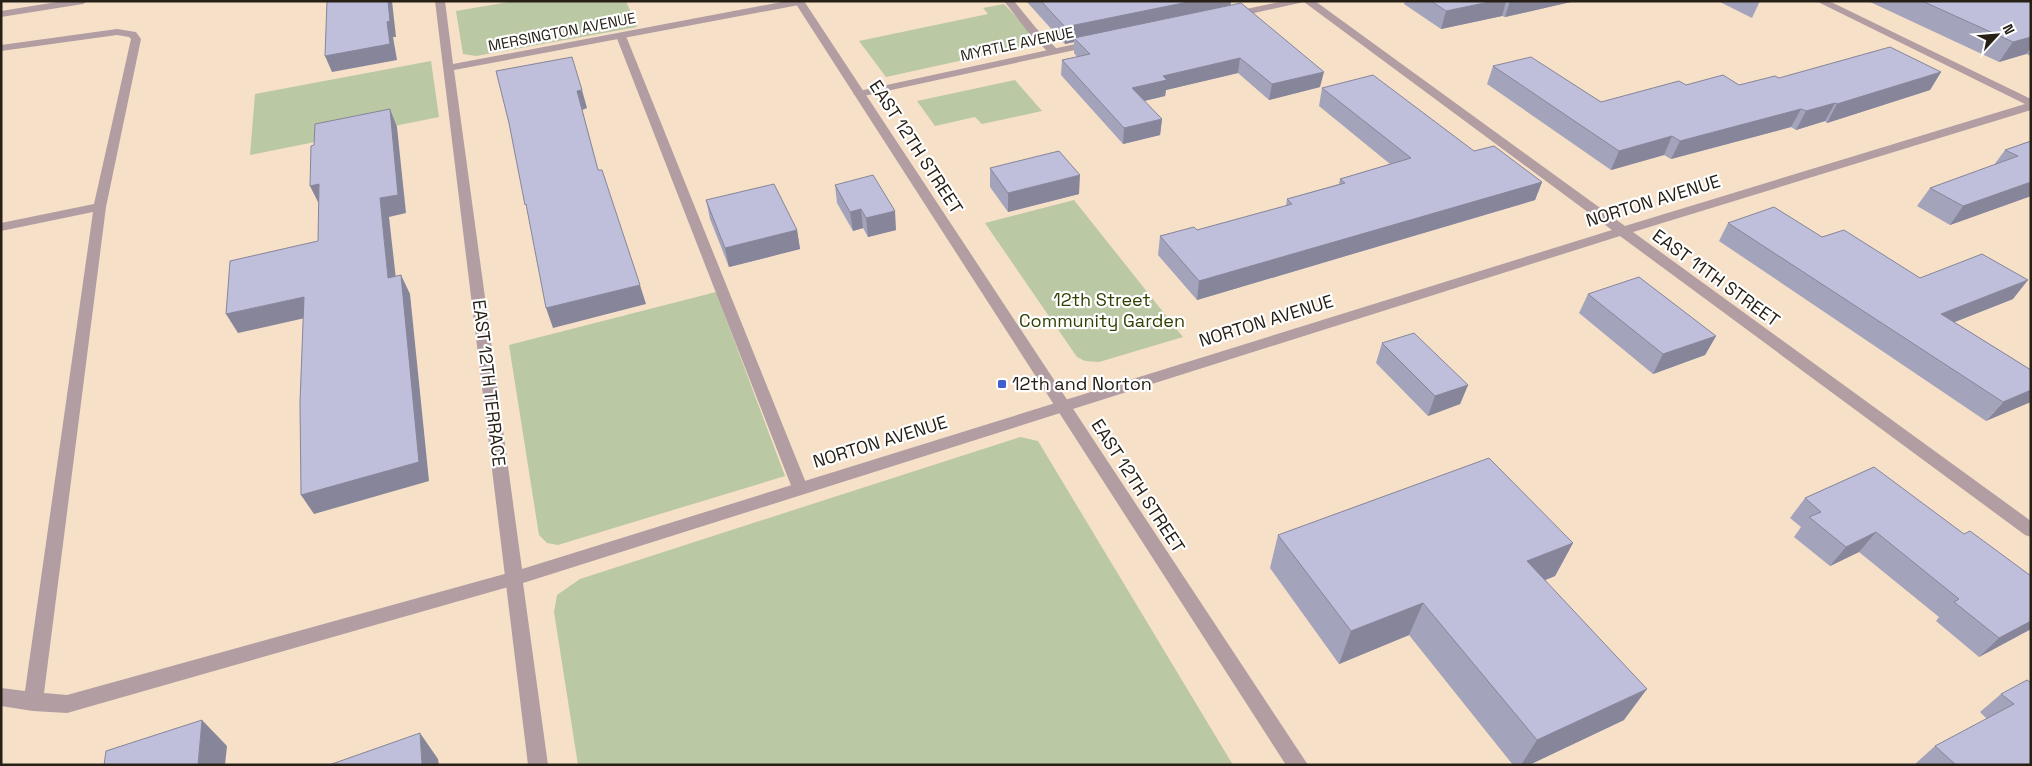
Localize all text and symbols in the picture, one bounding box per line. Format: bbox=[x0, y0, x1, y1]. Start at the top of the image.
street label: MERSINGTON AVENUE bbox=[486, 8, 637, 55]
north arrow bbox=[1972, 10, 2022, 60]
text: N bbox=[1999, 21, 2019, 37]
street label: MYRTLE AVENUE bbox=[959, 22, 1075, 65]
street label: EAST 12TH STREET bbox=[864, 75, 969, 218]
street label: NORTON AVENUE bbox=[1583, 169, 1723, 232]
street label: EAST 11TH STREET bbox=[1648, 224, 1785, 332]
park label: 12th Street Community Garden bbox=[1019, 288, 1185, 332]
street label: NORTON AVENUE bbox=[1196, 289, 1336, 352]
street label: EAST 12TH TERRACE bbox=[468, 298, 511, 468]
place label: 12th and Norton bbox=[1012, 372, 1152, 395]
marker: 12th and Norton bbox=[996, 378, 1008, 390]
street label: NORTON AVENUE bbox=[810, 410, 950, 473]
street label: EAST 12TH STREET bbox=[1086, 414, 1191, 557]

